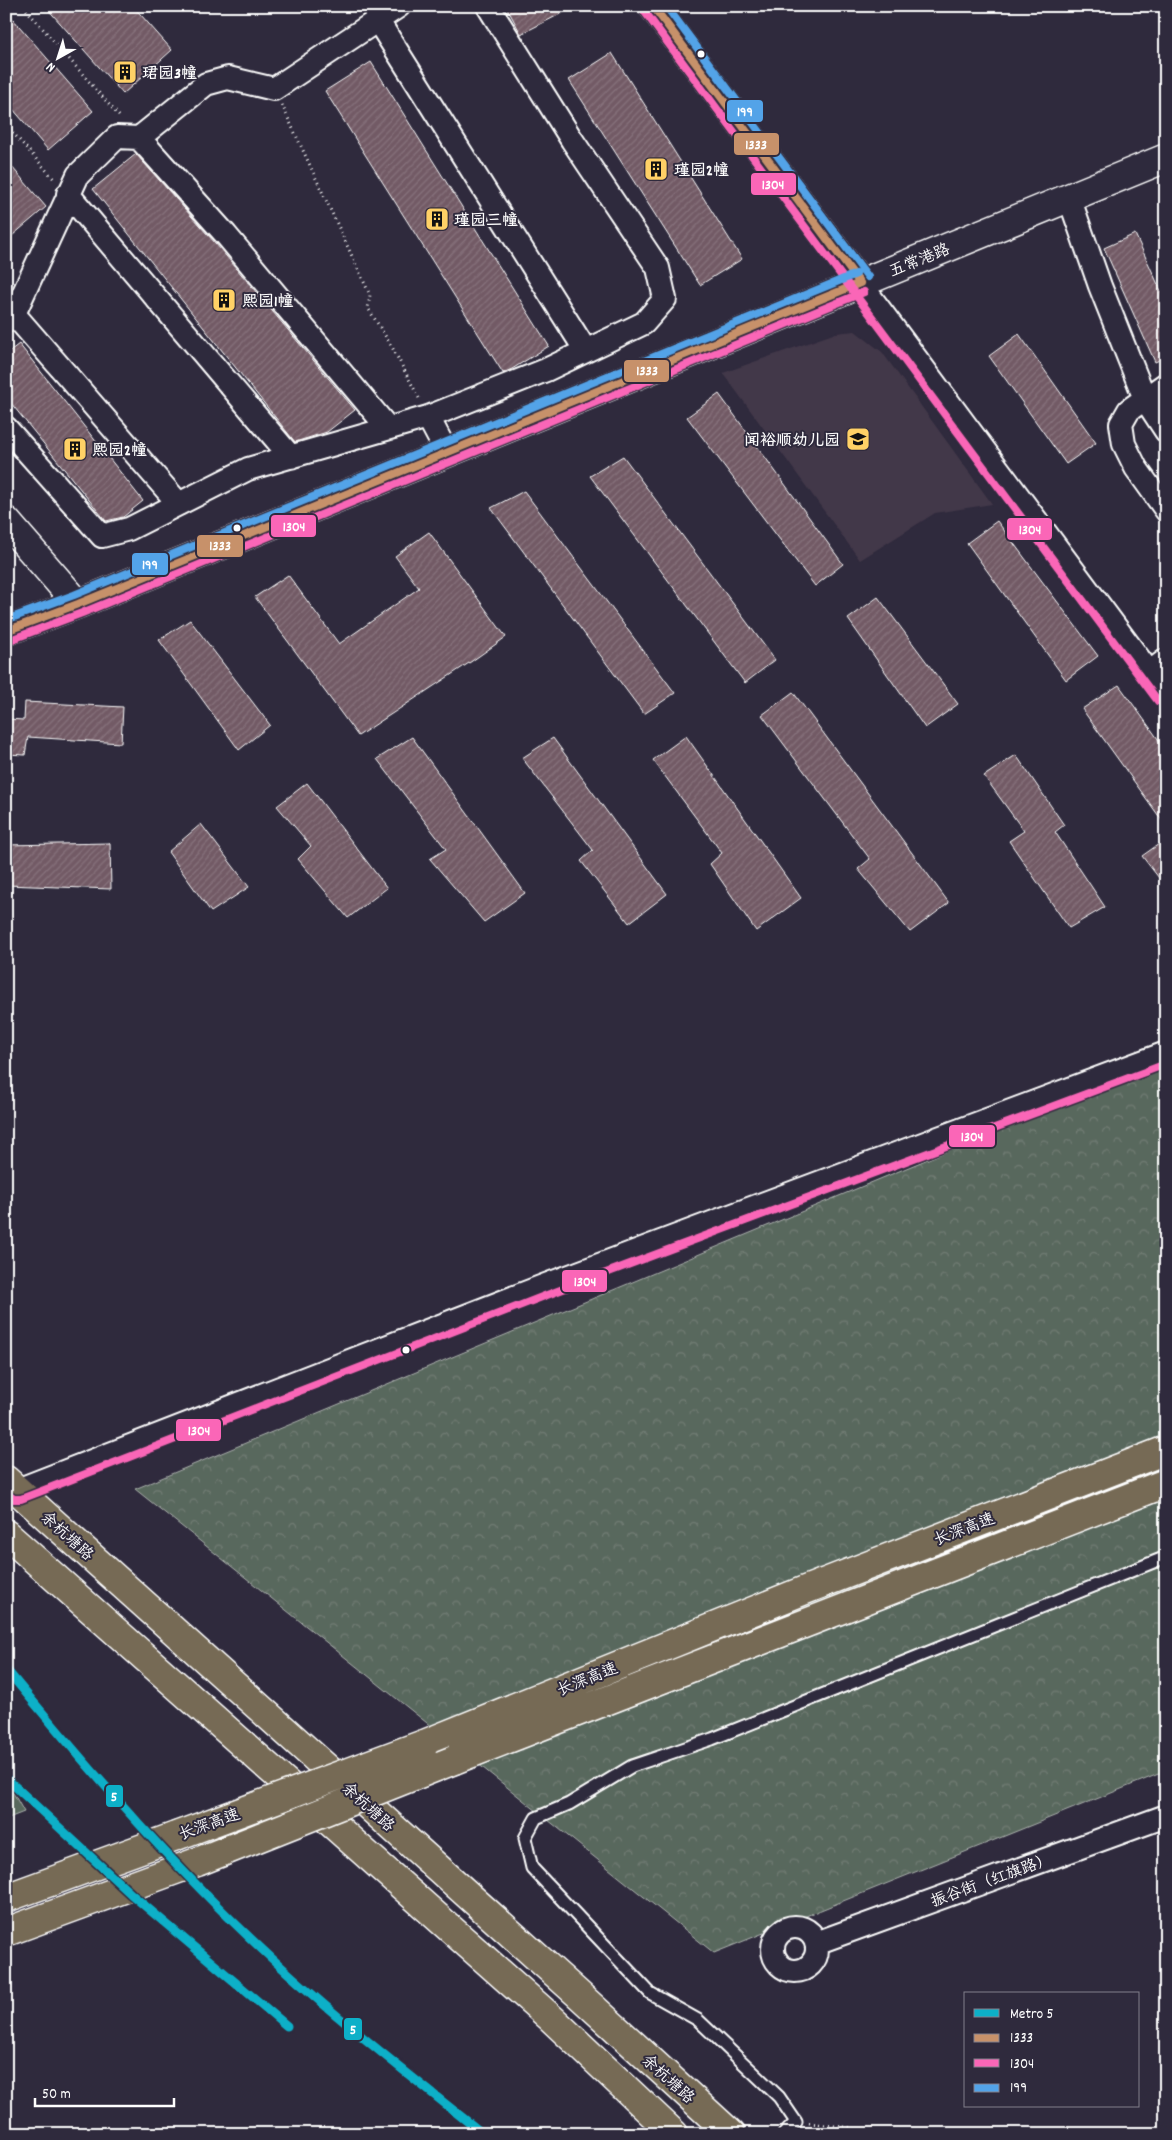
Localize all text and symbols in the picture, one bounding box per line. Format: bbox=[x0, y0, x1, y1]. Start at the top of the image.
north arrow bbox=[32, 32, 82, 82]
unlabelled marker bbox=[696, 49, 706, 59]
text: N bbox=[42, 57, 60, 76]
building icon: 珺园3幢 bbox=[112, 59, 138, 85]
place label: 珺园3幢 bbox=[142, 63, 197, 86]
line badge: 199 bbox=[726, 99, 764, 123]
text: 199 bbox=[737, 103, 753, 123]
line badge: 1333 bbox=[733, 132, 780, 156]
text: 1333 bbox=[745, 136, 767, 156]
building icon: 瑾园2幢 bbox=[643, 156, 669, 182]
place label: 瑾园2幢 bbox=[674, 160, 729, 183]
line badge: 1304 bbox=[750, 172, 797, 196]
text: 1304 bbox=[762, 176, 785, 196]
building icon: 瑾园三幢 bbox=[424, 206, 450, 232]
place label: 瑾园三幢 bbox=[454, 210, 518, 233]
street label: 五常港路 bbox=[886, 239, 954, 284]
building icon: 熙园1幢 bbox=[211, 287, 237, 313]
place label: 熙园1幢 bbox=[242, 291, 294, 314]
line badge: 1333 bbox=[623, 359, 670, 383]
text: 1333 bbox=[636, 362, 658, 382]
school or university icon: 闻裕顺幼儿园 bbox=[845, 426, 871, 452]
place label: 闻裕顺幼儿园 bbox=[744, 430, 840, 453]
building icon: 熙园2幢 bbox=[62, 436, 88, 462]
place label: 熙园2幢 bbox=[92, 440, 147, 463]
line badge: 1304 bbox=[270, 514, 317, 538]
line badge: 1304 bbox=[1006, 517, 1053, 541]
text: 1304 bbox=[283, 518, 306, 538]
text: 1304 bbox=[1019, 521, 1042, 541]
unlabelled marker bbox=[232, 523, 242, 533]
line badge: 1333 bbox=[196, 534, 244, 558]
text: 1333 bbox=[209, 537, 231, 557]
line badge: 199 bbox=[131, 552, 169, 576]
text: 199 bbox=[142, 556, 158, 576]
line badge: 1304 bbox=[948, 1124, 996, 1148]
text: 1304 bbox=[961, 1128, 984, 1148]
line badge: 1304 bbox=[561, 1269, 608, 1293]
text: 1304 bbox=[574, 1273, 597, 1293]
unlabelled marker bbox=[401, 1345, 411, 1355]
line badge: 1304 bbox=[175, 1418, 222, 1442]
text: 1304 bbox=[188, 1422, 211, 1442]
street label: 余杭塘路 bbox=[35, 1507, 98, 1567]
street label: 长深高速 bbox=[931, 1508, 999, 1553]
street label: 长深高速 bbox=[554, 1658, 622, 1703]
street label: 余杭塘路 bbox=[336, 1778, 399, 1838]
line badge: 5 bbox=[105, 1784, 124, 1808]
text: 5 bbox=[111, 1788, 118, 1808]
street label: 长深高速 bbox=[176, 1804, 244, 1847]
street label: 振谷街（红旗路） bbox=[928, 1849, 1056, 1914]
legend bbox=[964, 1992, 1140, 2108]
text: Metro 5 bbox=[1010, 2004, 1054, 2026]
line badge: 5 bbox=[343, 2017, 363, 2041]
text: 5 bbox=[350, 2021, 357, 2041]
text: 1333 bbox=[1010, 2028, 1033, 2050]
street label: 余杭塘路 bbox=[636, 2050, 699, 2110]
text: 1304 bbox=[1010, 2054, 1034, 2076]
scale bar bbox=[35, 2075, 174, 2107]
text: 199 bbox=[1010, 2078, 1027, 2100]
text: 50 m bbox=[42, 2084, 71, 2106]

